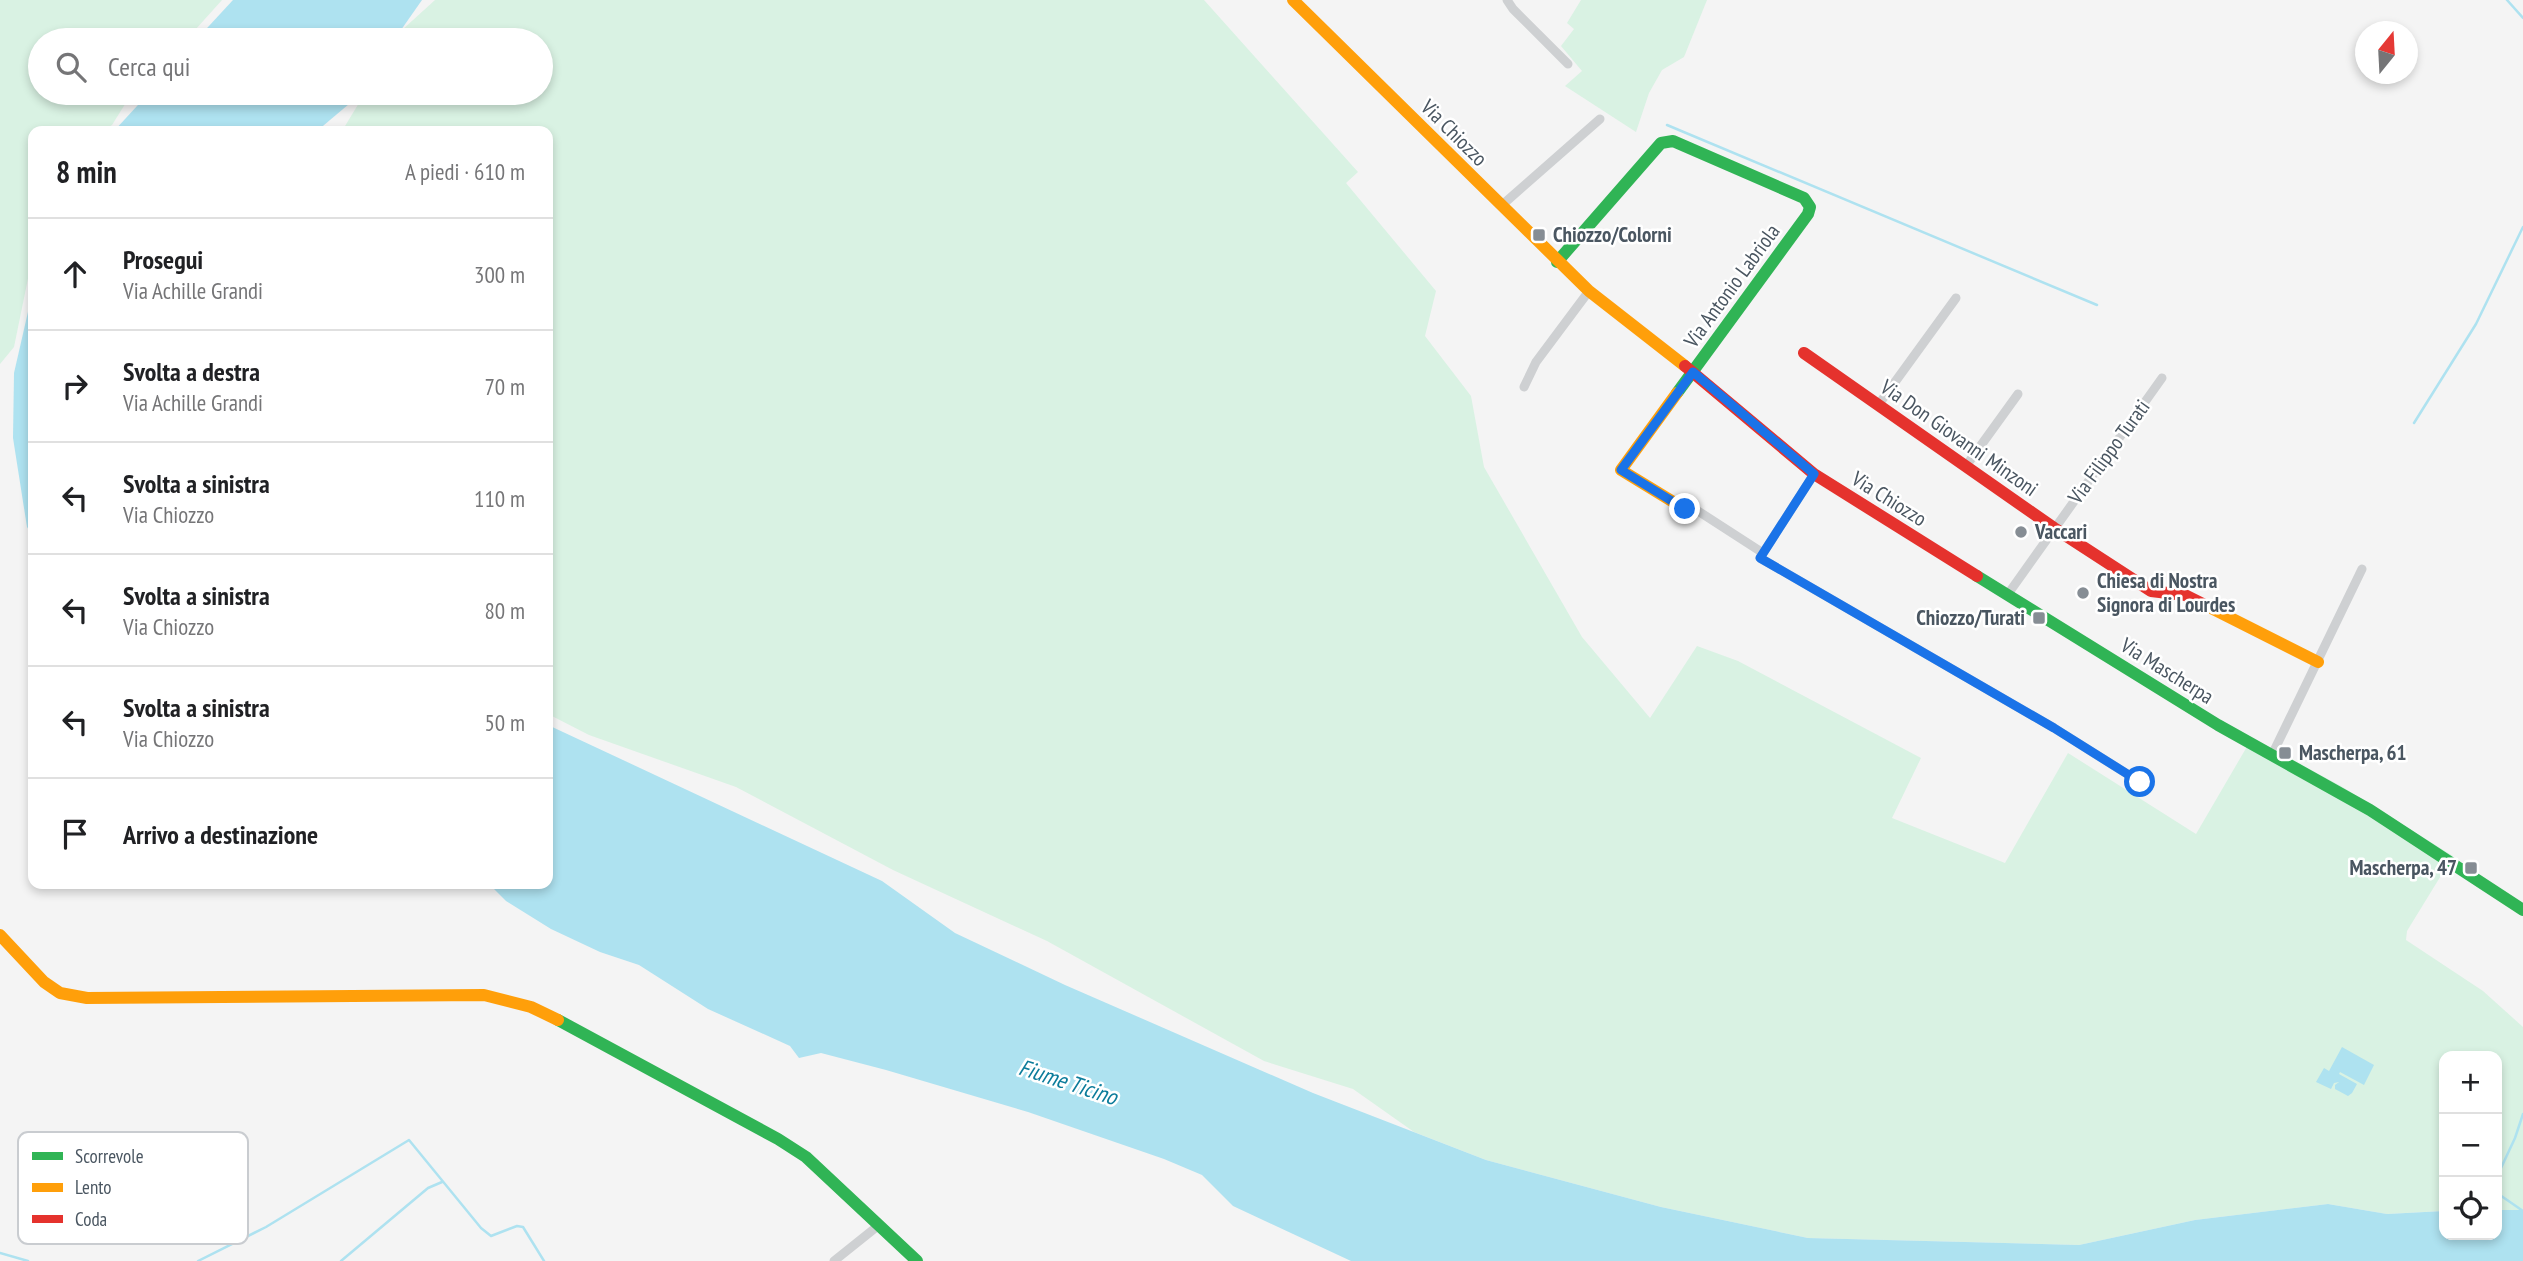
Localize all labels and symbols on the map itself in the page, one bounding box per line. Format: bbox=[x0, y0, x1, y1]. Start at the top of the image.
north arrow bbox=[2355, 21, 2418, 84]
street label: Via Chiozzo bbox=[1415, 93, 1493, 172]
street label: Via Antonio Labriola bbox=[1677, 219, 1786, 354]
place label: Chiozzo/Colorni bbox=[1553, 221, 1672, 248]
marker: Chiozzo/Colorni bbox=[1531, 227, 1547, 243]
street label: Via Don Giovanni Minzoni bbox=[1875, 373, 2043, 502]
street label: Via Filippo Turati bbox=[2061, 394, 2155, 510]
street label: Via Chiozzo bbox=[1846, 465, 1932, 532]
route end bbox=[1669, 493, 1700, 524]
place label: Vaccari bbox=[2034, 518, 2087, 545]
marker: Vaccari bbox=[2013, 524, 2029, 540]
place label: Chiesa di Nostra Signora di Lourdes bbox=[2097, 567, 2235, 618]
marker: Chiesa di Nostra Signora di Lourdes bbox=[2075, 585, 2091, 601]
place label: Chiozzo/Turati bbox=[1916, 604, 2025, 631]
marker: Chiozzo/Turati bbox=[2031, 610, 2047, 626]
street label: Via Mascherpa bbox=[2115, 631, 2219, 710]
place label: Mascherpa, 61 bbox=[2299, 739, 2407, 766]
marker: Mascherpa, 61 bbox=[2277, 745, 2293, 761]
route start bbox=[2124, 766, 2155, 797]
place label: Mascherpa, 47 bbox=[2349, 854, 2457, 881]
marker: Mascherpa, 47 bbox=[2463, 860, 2479, 876]
water label: Fiume Ticino bbox=[1015, 1052, 1123, 1112]
legend bbox=[18, 1132, 248, 1244]
text: Scorrevole bbox=[75, 1144, 144, 1168]
text: Lento bbox=[75, 1175, 112, 1199]
text: Coda bbox=[75, 1207, 107, 1231]

